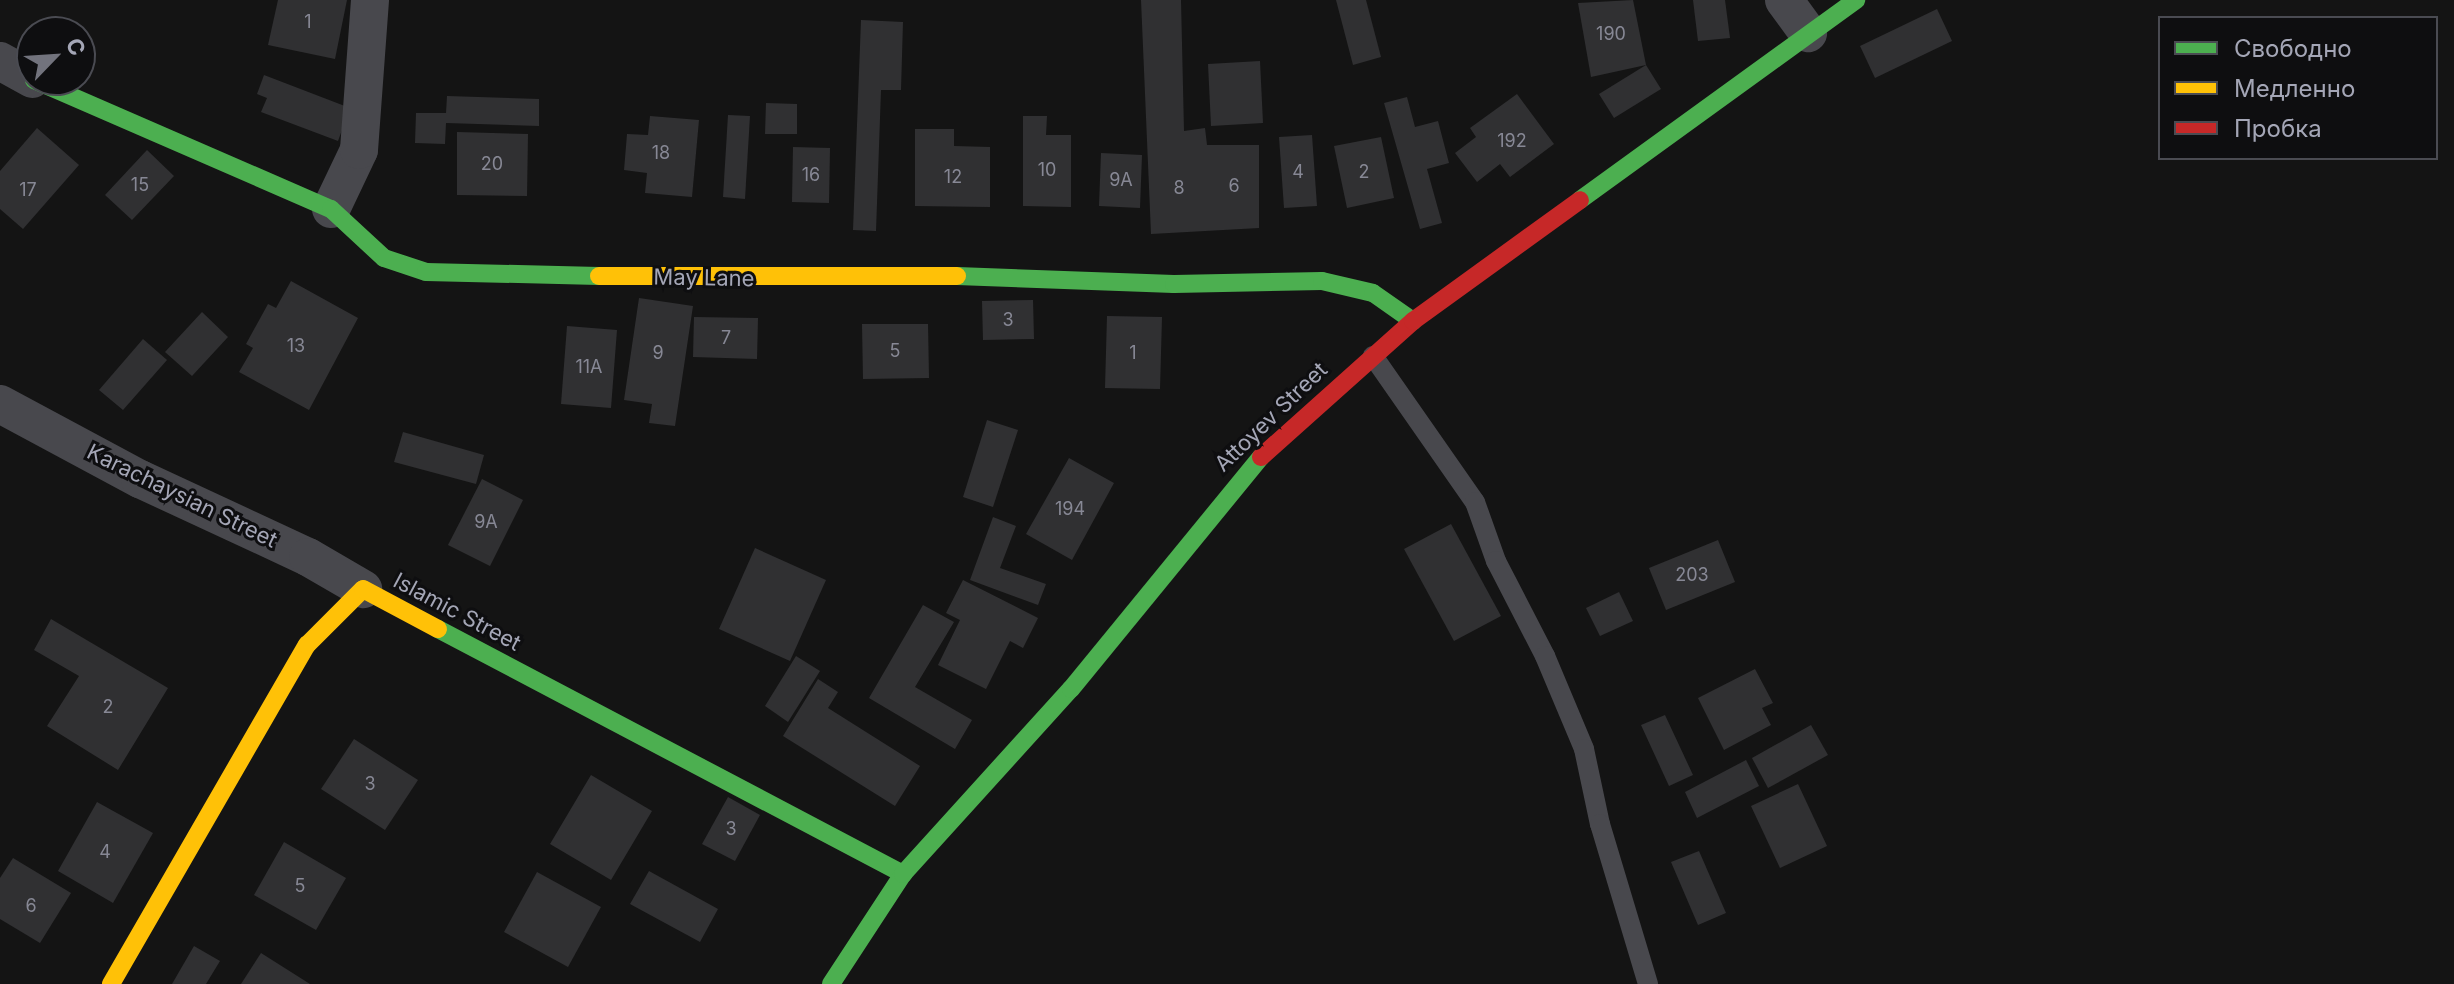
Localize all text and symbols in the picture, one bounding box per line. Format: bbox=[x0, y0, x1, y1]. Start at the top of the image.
house number: 1 bbox=[304, 11, 312, 33]
north arrow bbox=[16, 16, 96, 96]
legend bbox=[2158, 16, 2438, 160]
house number: 190 bbox=[1596, 23, 1626, 45]
text: С bbox=[61, 34, 91, 60]
text: Свободно bbox=[2234, 34, 2352, 63]
text: Медленно bbox=[2234, 74, 2355, 103]
text: Пробка bbox=[2234, 114, 2322, 143]
house number: 192 bbox=[1497, 130, 1527, 152]
house number: 18 bbox=[652, 142, 670, 164]
house number: 20 bbox=[481, 153, 503, 175]
house number: 10 bbox=[1038, 159, 1056, 181]
house number: 4 bbox=[1292, 161, 1304, 183]
house number: 2 bbox=[1359, 161, 1369, 183]
house number: 16 bbox=[802, 164, 820, 186]
house number: 12 bbox=[944, 166, 962, 188]
house number: 9А bbox=[1109, 169, 1133, 191]
house number: 15 bbox=[131, 174, 149, 196]
house number: 6 bbox=[1228, 175, 1240, 197]
house number: 8 bbox=[1173, 177, 1185, 199]
house number: 17 bbox=[19, 179, 37, 201]
street label: May Lane bbox=[653, 264, 755, 292]
house number: 3 bbox=[1002, 309, 1014, 331]
house number: 7 bbox=[721, 327, 731, 349]
house number: 13 bbox=[287, 335, 305, 357]
house number: 5 bbox=[890, 340, 900, 362]
house number: 9 bbox=[652, 342, 664, 364]
house number: 1 bbox=[1129, 342, 1137, 364]
house number: 11А bbox=[575, 356, 603, 378]
street label: Attoyev Street bbox=[1209, 357, 1333, 477]
street label: Karachaysian Street bbox=[83, 438, 281, 554]
house number: 194 bbox=[1055, 498, 1085, 520]
house number: 9А bbox=[474, 511, 498, 533]
house number: 203 bbox=[1675, 564, 1709, 586]
street label: Islamic Street bbox=[389, 567, 525, 657]
house number: 2 bbox=[103, 696, 113, 718]
house number: 3 bbox=[364, 773, 376, 795]
house number: 3 bbox=[725, 818, 737, 840]
house number: 4 bbox=[99, 841, 111, 863]
house number: 5 bbox=[295, 875, 305, 897]
house number: 6 bbox=[25, 895, 37, 917]

